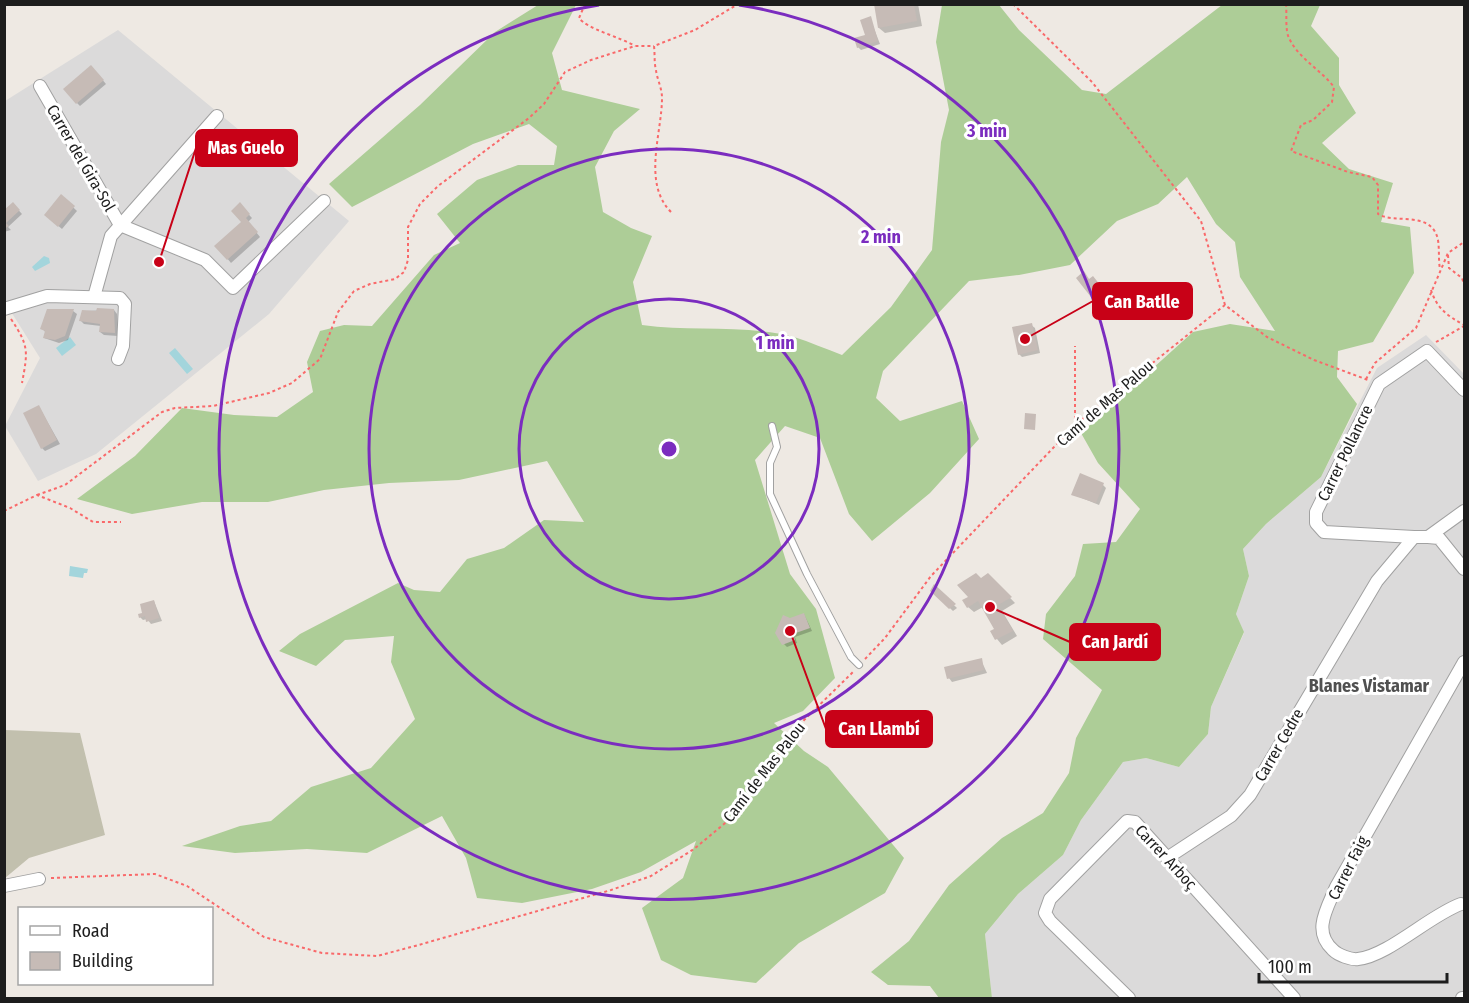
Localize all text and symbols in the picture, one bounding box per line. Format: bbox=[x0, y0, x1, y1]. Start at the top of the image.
street label: Carrer del Gira-Sol bbox=[43, 101, 119, 215]
text: 3 min bbox=[966, 120, 1007, 142]
callout: Mas Guelo bbox=[196, 130, 297, 166]
text: Mas Guelo bbox=[208, 137, 285, 159]
text: 2 min bbox=[860, 226, 901, 248]
callout: Can Batlle bbox=[1093, 283, 1192, 319]
text: Can Batlle bbox=[1104, 291, 1180, 313]
text: 1 min bbox=[755, 332, 795, 354]
street label: Camí de Mas Palou bbox=[1053, 356, 1157, 450]
street label: Carrer Pollancre bbox=[1314, 402, 1377, 504]
centre of rings bbox=[659, 439, 679, 459]
callout: Can Jardí bbox=[1070, 624, 1160, 660]
text: Can Jardí bbox=[1082, 631, 1149, 653]
district label: Blanes Vistamar bbox=[1309, 675, 1430, 697]
street label: Carrer Cedre bbox=[1250, 705, 1308, 785]
callout: Can Llambí bbox=[826, 711, 932, 747]
street label: Camí de Mas Palou bbox=[719, 718, 809, 826]
text: Can Llambí bbox=[838, 718, 920, 740]
street label: Carrer Arboç bbox=[1131, 821, 1201, 893]
street label: Carrer Faig bbox=[1324, 832, 1372, 903]
legend bbox=[18, 907, 213, 985]
text: Road bbox=[72, 920, 109, 942]
scale bar bbox=[1259, 946, 1446, 984]
text: Building bbox=[72, 950, 133, 972]
text: 100 m bbox=[1268, 956, 1312, 978]

